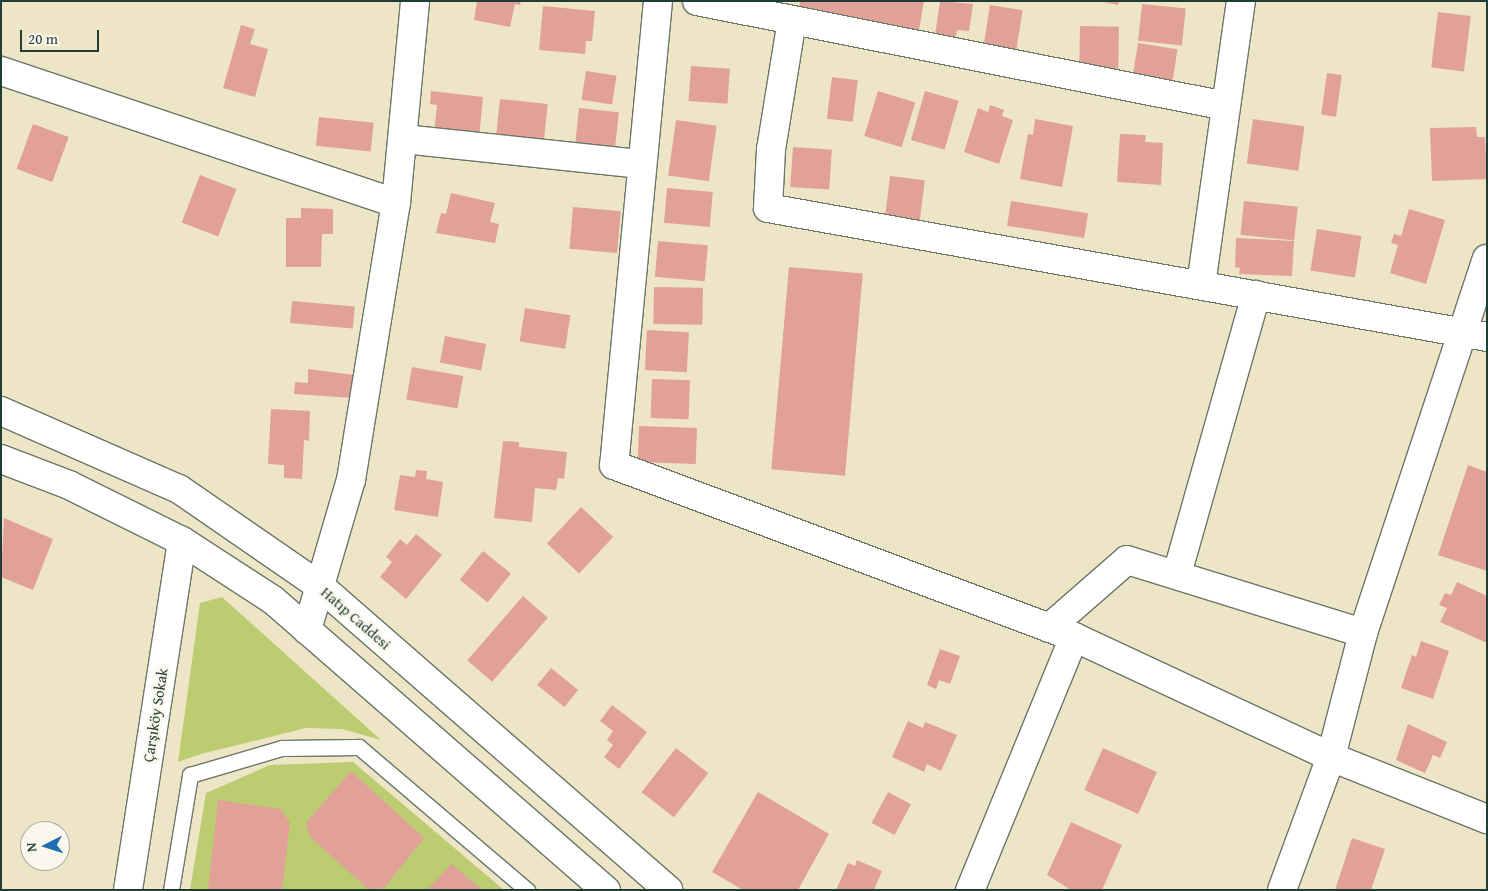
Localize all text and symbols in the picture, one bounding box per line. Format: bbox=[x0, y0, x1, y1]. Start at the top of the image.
scale bar bbox=[22, 20, 101, 52]
text: 20 m bbox=[28, 28, 58, 49]
street label: Hatıp Caddesi bbox=[317, 583, 395, 653]
street label: Çarşıköy Sokak bbox=[139, 667, 171, 763]
north arrow bbox=[20, 821, 70, 871]
text: N bbox=[21, 842, 41, 853]

